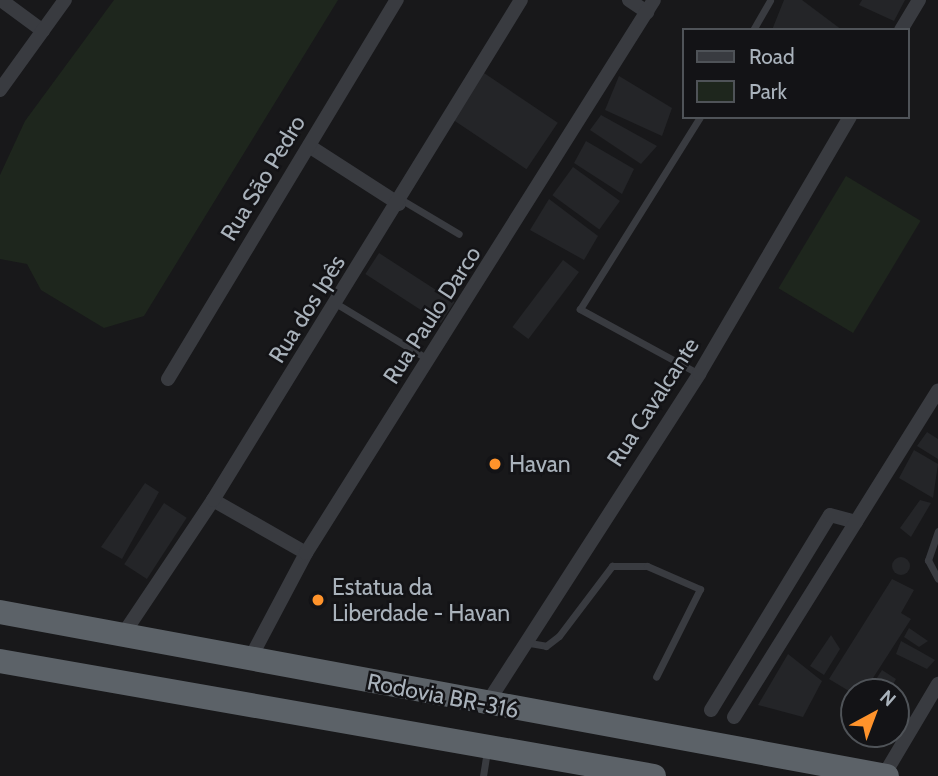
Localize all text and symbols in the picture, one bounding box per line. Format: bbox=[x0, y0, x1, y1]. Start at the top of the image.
legend bbox=[682, 28, 910, 119]
text: Road bbox=[749, 44, 795, 69]
text: Park bbox=[749, 79, 787, 104]
street label: Rua São Pedro bbox=[215, 110, 311, 246]
street label: Rua Paulo Darco bbox=[377, 241, 487, 389]
street label: Rua dos Ipês bbox=[263, 250, 351, 368]
street label: Rua Cavalcante bbox=[601, 333, 705, 471]
place label: Havan bbox=[509, 450, 571, 478]
marker: Havan bbox=[487, 456, 503, 472]
place label: Estatua da Liberdade - Havan bbox=[332, 573, 510, 627]
marker: Estatua da Liberdade - Havan bbox=[310, 592, 326, 608]
street label: Rodovia BR-316 bbox=[365, 668, 521, 724]
north arrow bbox=[840, 678, 910, 748]
text: N bbox=[875, 685, 900, 711]

